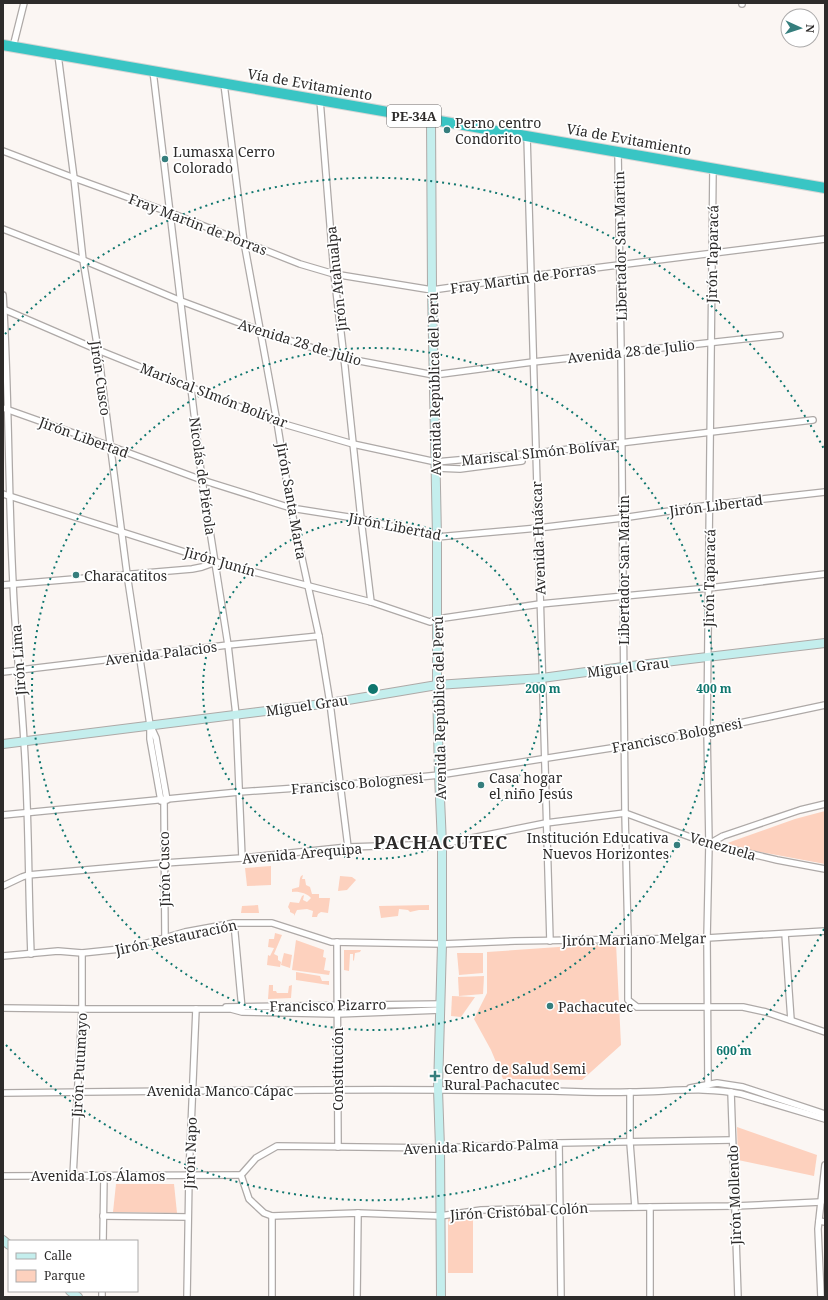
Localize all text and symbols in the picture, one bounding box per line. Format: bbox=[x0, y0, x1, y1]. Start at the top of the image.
north arrow bbox=[780, 8, 820, 48]
text: N bbox=[803, 24, 818, 34]
street label: Vía de Evitamiento bbox=[246, 64, 374, 104]
road number: PE-34A bbox=[387, 105, 441, 127]
place label: Perno centro Condorito bbox=[455, 113, 541, 148]
street label: Vía de Evitamiento bbox=[565, 119, 693, 159]
marker: Perno centro Condorito bbox=[442, 125, 452, 135]
place label: Lumasxa Cerro Colorado bbox=[173, 142, 275, 177]
marker: Lumasxa Cerro Colorado bbox=[160, 154, 170, 164]
street label: Libertador San Martin bbox=[609, 171, 631, 321]
street label: Fray Martin de Porras bbox=[126, 189, 270, 259]
street label: Jirón Taparacá bbox=[702, 205, 722, 304]
street label: Jirón Atahualpa bbox=[321, 225, 351, 334]
street label: Fray Martin de Porras bbox=[449, 258, 597, 298]
street label: Avenida República del Perú bbox=[423, 292, 445, 476]
street label: Avenida 28 de Julio bbox=[236, 314, 364, 370]
street label: Avenida 28 de Julio bbox=[566, 335, 696, 367]
street label: Jirón Cusco bbox=[86, 338, 116, 417]
street label: Mariscal SImón Bolívar bbox=[138, 358, 291, 432]
street label: Jirón Libertad bbox=[36, 412, 132, 462]
street label: Nicolás de Piérola bbox=[185, 416, 221, 537]
street label: Mariscal SImón Bolívar bbox=[460, 434, 618, 470]
street label: Jirón Santa Marta bbox=[272, 440, 312, 561]
street label: Avenida Huáscar bbox=[527, 480, 549, 595]
street label: Jirón Libertad bbox=[667, 490, 764, 520]
street label: Libertador San Martin bbox=[614, 495, 633, 645]
street label: Jirón Libertad bbox=[346, 508, 443, 544]
street label: Jirón Taparacá bbox=[699, 529, 719, 628]
street label: Jirón Junín bbox=[181, 541, 258, 580]
place label: Characatitos bbox=[84, 566, 167, 585]
marker: Characatitos bbox=[71, 570, 81, 580]
street label: Avenida República del Perú bbox=[428, 616, 450, 800]
street label: Jirón Lima bbox=[6, 624, 30, 697]
street label: Avenida Palacios bbox=[104, 637, 218, 669]
street label: Miguel Grau bbox=[586, 653, 670, 681]
text: 200 m bbox=[525, 680, 561, 697]
text: 400 m bbox=[696, 680, 732, 697]
centre of rings bbox=[366, 682, 380, 696]
street label: Miguel Grau bbox=[265, 690, 349, 720]
street label: Francisco Bolognesi bbox=[610, 713, 744, 757]
street label: Francisco Bolognesi bbox=[290, 768, 424, 798]
place label: Casa hogar el niño Jesús bbox=[489, 768, 573, 803]
marker: Casa hogar el niño Jesús bbox=[476, 780, 486, 790]
street label: Venezuela bbox=[688, 827, 759, 865]
place label: Institución Educativa Nuevos Horizontes bbox=[527, 828, 669, 863]
district label: PACHACUTEC bbox=[374, 830, 508, 854]
street label: Jirón Cusco bbox=[154, 831, 174, 908]
street label: Avenida Arequipa bbox=[241, 838, 363, 868]
marker: Institución Educativa Nuevos Horizontes bbox=[672, 840, 682, 850]
street label: Jirón Restauración bbox=[112, 915, 239, 959]
street label: Jirón Mariano Melgar bbox=[561, 928, 707, 950]
street label: Francisco Pizarro bbox=[269, 994, 387, 1016]
place label: Pachacutec bbox=[558, 997, 633, 1016]
marker: Pachacutec bbox=[545, 1001, 555, 1011]
street label: Jirón Putumayo bbox=[67, 1012, 91, 1119]
street label: Constitución bbox=[328, 1027, 347, 1111]
text: 600 m bbox=[716, 1042, 752, 1059]
place label: Centro de Salud Semi Rural Pachacutec bbox=[444, 1059, 586, 1094]
marker: Centro de Salud Semi Rural Pachacutec bbox=[429, 1070, 441, 1082]
street label: Avenida Manco Cápac bbox=[147, 1081, 293, 1100]
street label: Jirón Napo bbox=[179, 1117, 201, 1190]
street label: Avenida Ricardo Palma bbox=[403, 1134, 559, 1158]
street label: Jirón Mollendo bbox=[723, 1145, 745, 1246]
street label: Avenida Los Álamos bbox=[31, 1166, 165, 1185]
street label: Jirón Cristóbal Colón bbox=[448, 1198, 589, 1224]
legend bbox=[8, 1240, 138, 1292]
text: Calle bbox=[44, 1247, 72, 1264]
text: Parque bbox=[44, 1267, 85, 1284]

